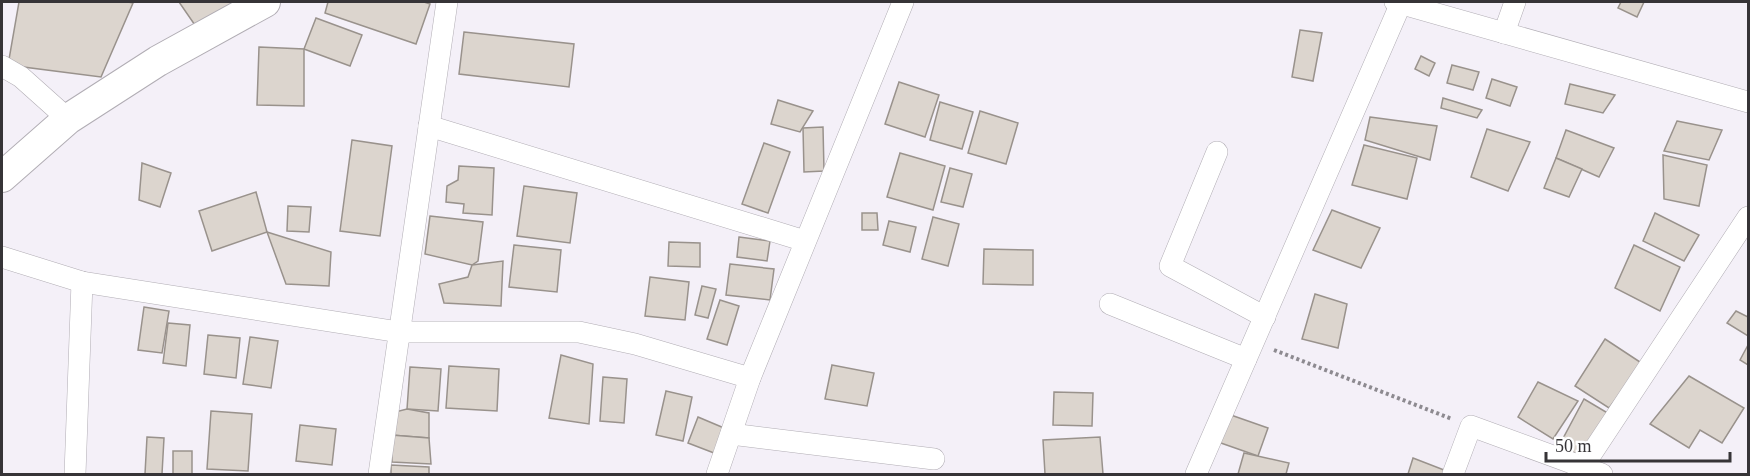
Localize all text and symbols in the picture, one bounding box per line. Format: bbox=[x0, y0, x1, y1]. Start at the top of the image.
scale bar bbox=[1546, 425, 1730, 463]
text: 50 m bbox=[1555, 436, 1592, 456]

